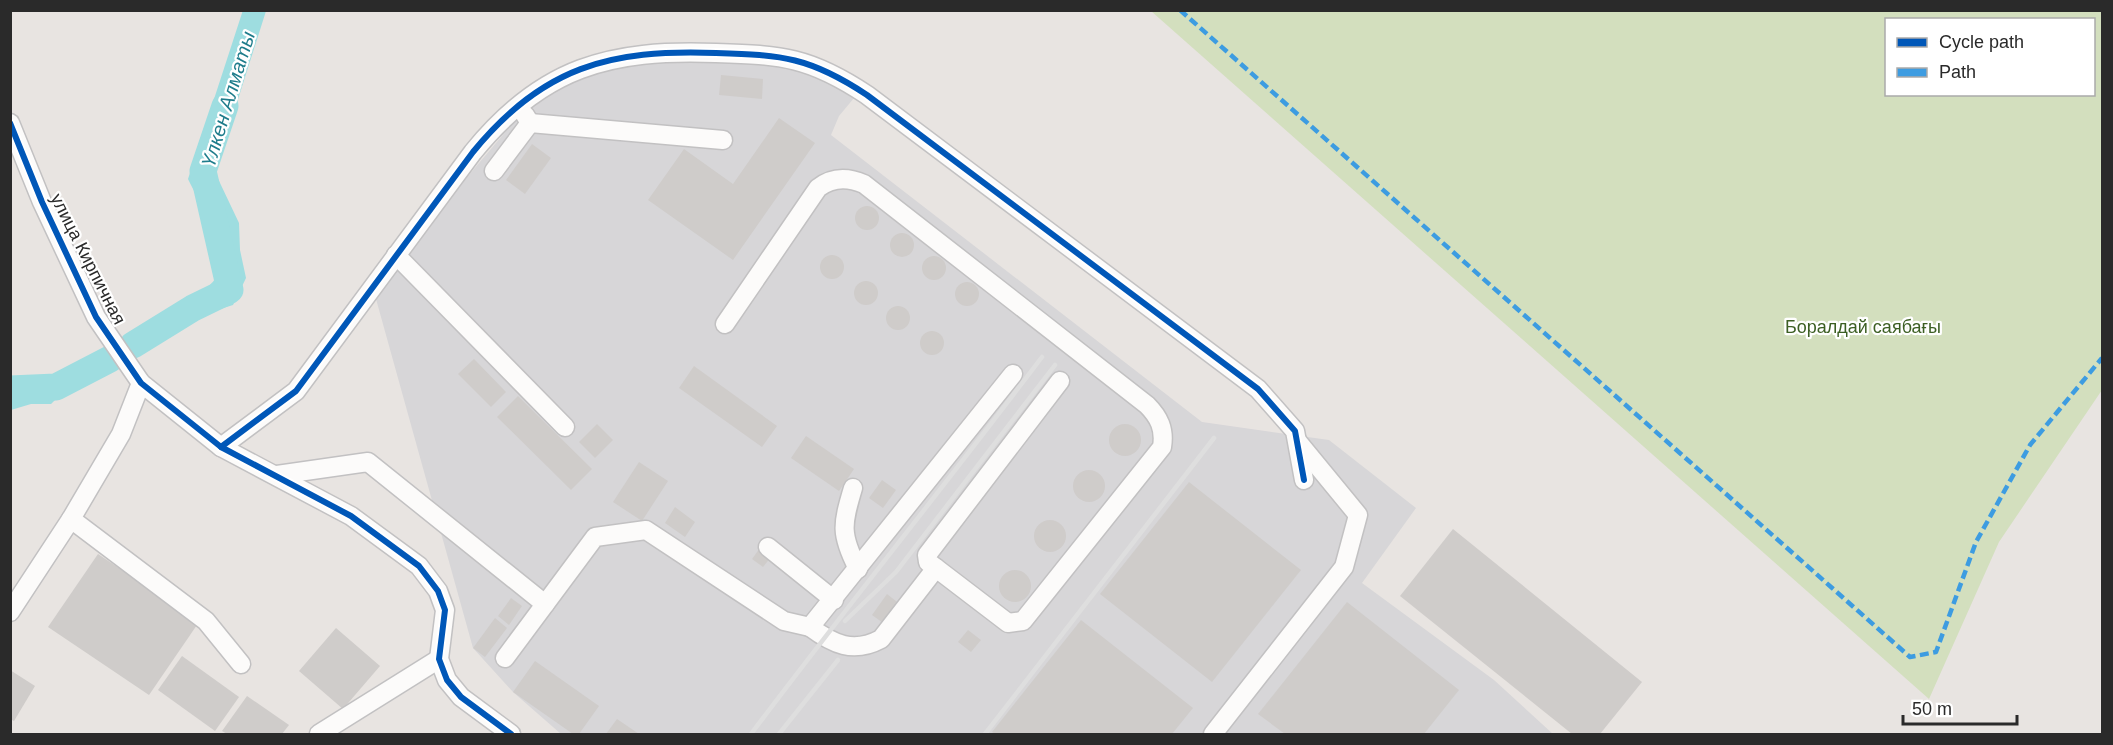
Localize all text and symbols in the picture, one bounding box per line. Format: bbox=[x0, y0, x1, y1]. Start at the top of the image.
legend bbox=[1885, 18, 2095, 96]
water label: Үлкен Алматы bbox=[197, 28, 259, 169]
text: Cycle path bbox=[1939, 32, 2024, 52]
text: Path bbox=[1939, 62, 1976, 82]
street label: улица Кирпичная bbox=[46, 190, 130, 328]
park label: Боралдай саябағы bbox=[1785, 317, 1941, 337]
scale bar bbox=[1903, 688, 2017, 726]
text: 50 m bbox=[1912, 699, 1952, 719]

